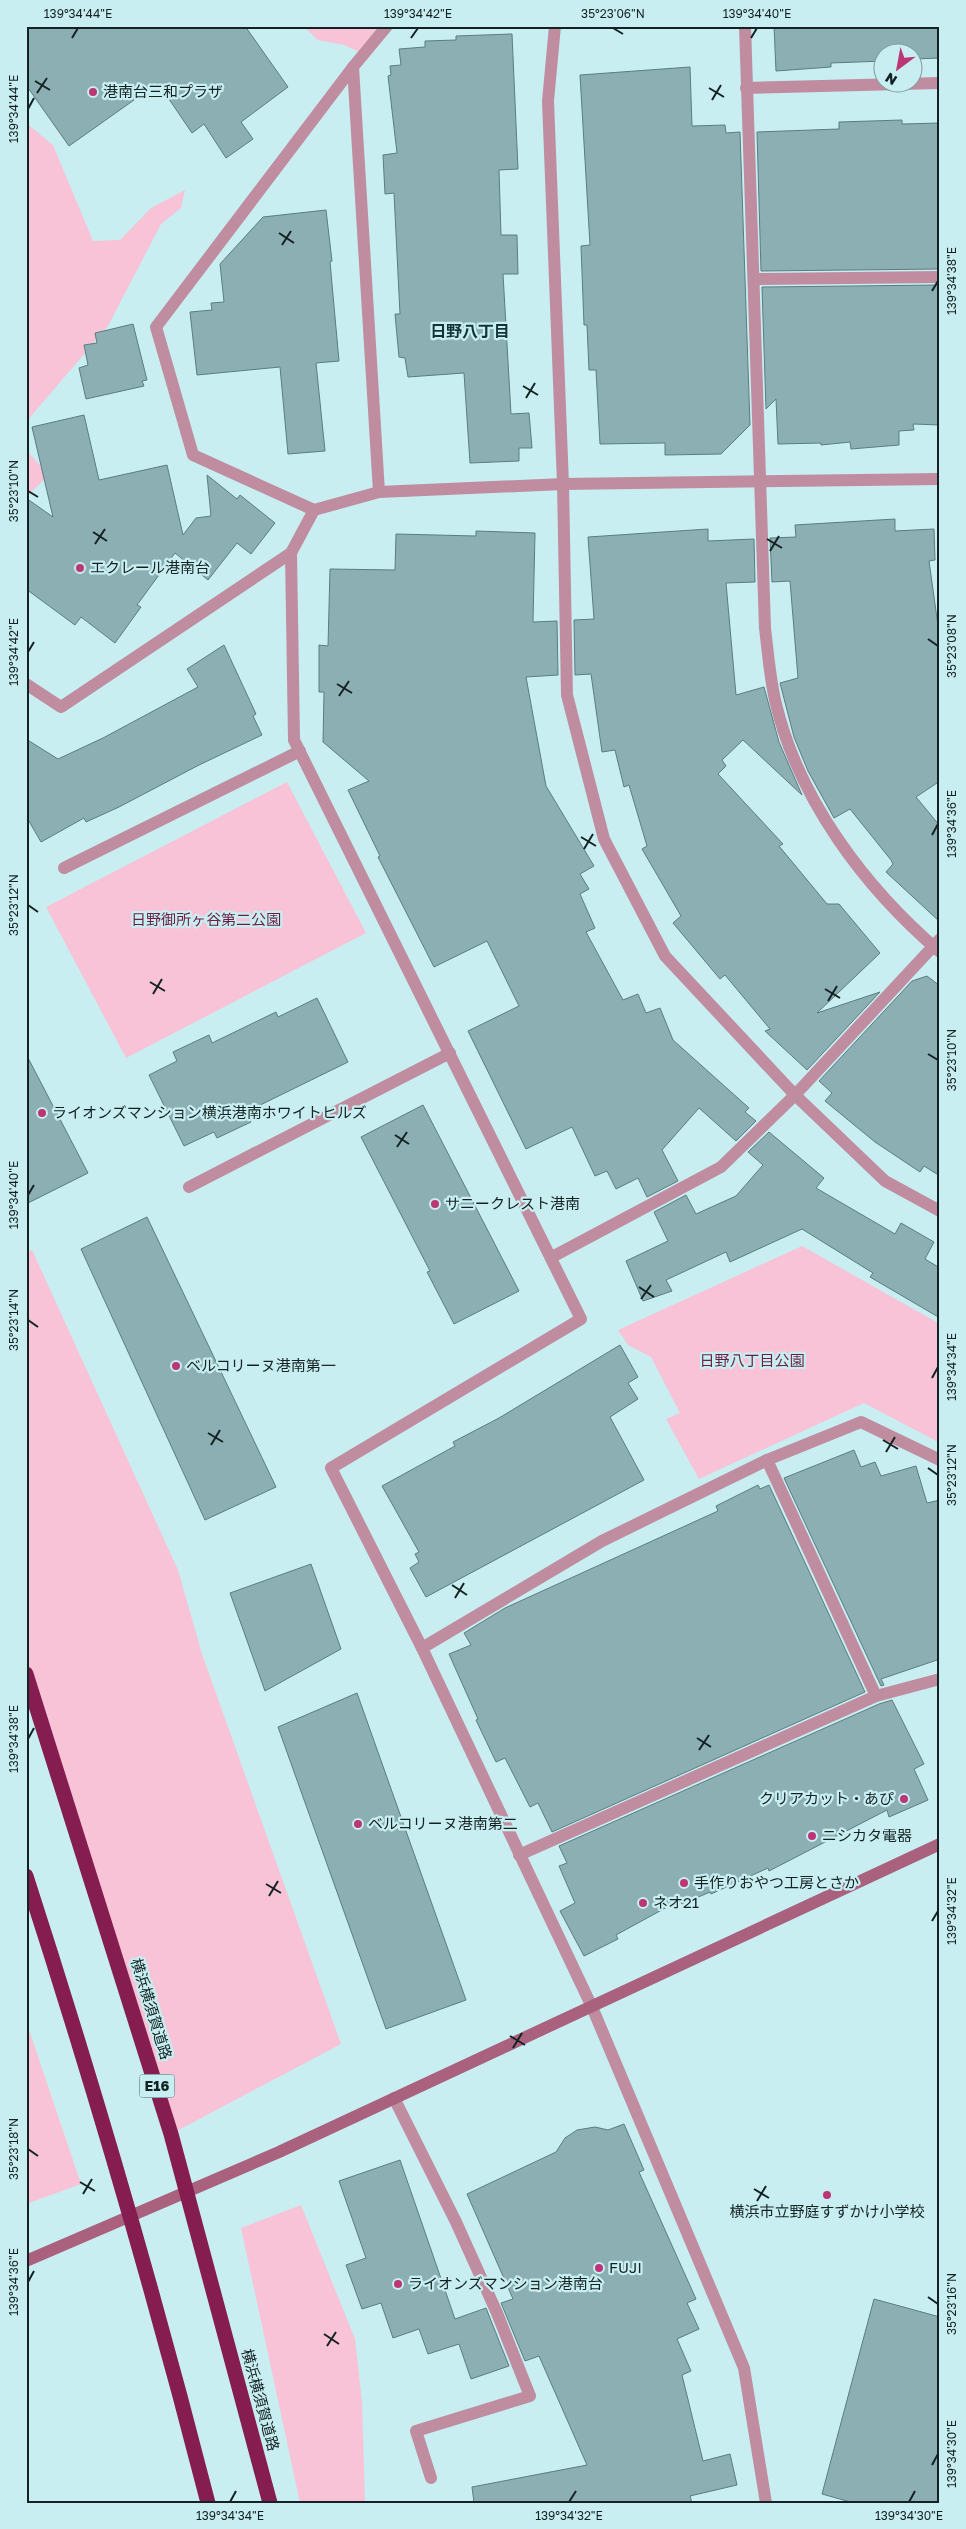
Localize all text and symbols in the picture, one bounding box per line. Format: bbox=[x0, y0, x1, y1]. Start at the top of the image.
text: 139°34'44"E bbox=[44, 6, 112, 21]
text: 139°34'42"E bbox=[384, 6, 452, 21]
text: 35°23'06"N bbox=[581, 6, 645, 21]
text: 139°34'40"E bbox=[723, 6, 791, 21]
north arrow bbox=[874, 42, 924, 92]
text: N bbox=[882, 69, 900, 89]
text: 139°34'44"E bbox=[6, 75, 21, 143]
place label: 港南台三和プラザ bbox=[103, 82, 223, 100]
marker: 港南台三和プラザ bbox=[87, 86, 99, 98]
text: 139°34'38"E bbox=[944, 247, 959, 315]
district label: 日野八丁目 bbox=[430, 321, 510, 341]
text: 35°23'10"N bbox=[6, 460, 21, 522]
place label: エクレール港南台 bbox=[90, 558, 210, 576]
marker: エクレール港南台 bbox=[74, 562, 86, 574]
text: 35°23'08"N bbox=[944, 614, 959, 678]
text: 139°34'42"E bbox=[6, 618, 21, 686]
text: 139°34'36"E bbox=[944, 790, 959, 858]
text: 35°23'12"N bbox=[6, 874, 21, 936]
park label: 日野御所ヶ谷第二公園 bbox=[131, 910, 281, 928]
text: 35°23'10"N bbox=[944, 1029, 959, 1091]
place label: ライオンズマンション横浜港南ホワイトヒルズ bbox=[52, 1103, 367, 1121]
marker: ライオンズマンション横浜港南ホワイトヒルズ bbox=[36, 1107, 48, 1119]
text: 139°34'40"E bbox=[6, 1161, 21, 1229]
place label: サニークレスト港南 bbox=[445, 1194, 580, 1212]
marker: サニークレスト港南 bbox=[429, 1198, 441, 1210]
text: 35°23'14"N bbox=[6, 1289, 21, 1351]
text: 139°34'34"E bbox=[944, 1333, 959, 1401]
park label: 日野八丁目公園 bbox=[699, 1351, 805, 1369]
place label: ベルコリーヌ港南第一 bbox=[186, 1356, 336, 1374]
marker: ベルコリーヌ港南第一 bbox=[170, 1360, 182, 1372]
text: 35°23'12"N bbox=[944, 1444, 959, 1506]
text: 139°34'38"E bbox=[6, 1705, 21, 1773]
place label: クリアカット・あぴ bbox=[759, 1789, 894, 1807]
marker: クリアカット・あぴ bbox=[898, 1793, 910, 1805]
place label: ベルコリーヌ港南第二 bbox=[368, 1814, 518, 1832]
marker: ベルコリーヌ港南第二 bbox=[352, 1818, 364, 1830]
place label: ニシカタ電器 bbox=[822, 1826, 912, 1844]
marker: ニシカタ電器 bbox=[806, 1830, 818, 1842]
place label: 手作りおやつ工房とさか bbox=[694, 1873, 859, 1891]
marker: 手作りおやつ工房とさか bbox=[678, 1877, 690, 1889]
text: 139°34'32"E bbox=[944, 1877, 959, 1945]
place label: ネオ21 bbox=[653, 1893, 699, 1911]
marker: ネオ21 bbox=[637, 1897, 649, 1909]
street label: 横浜横須賀道路 bbox=[128, 1956, 176, 2062]
road number: E16 bbox=[140, 2074, 174, 2098]
text: 35°23'18"N bbox=[6, 2118, 21, 2180]
marker: 横浜市立野庭すずかけ小学校 bbox=[821, 2189, 833, 2201]
place label: 横浜市立野庭すずかけ小学校 bbox=[729, 2202, 925, 2220]
text: 139°34'36"E bbox=[6, 2248, 21, 2316]
place label: FUJI bbox=[609, 2258, 642, 2276]
marker: FUJI bbox=[593, 2262, 605, 2274]
text: 35°23'16"N bbox=[944, 2273, 959, 2335]
place label: ライオンズマンション港南台 bbox=[408, 2274, 603, 2292]
marker: ライオンズマンション港南台 bbox=[392, 2278, 404, 2290]
street label: 横浜横須賀道路 bbox=[239, 2347, 283, 2453]
text: 139°34'30"E bbox=[944, 2420, 959, 2488]
text: 139°34'34"E bbox=[196, 2508, 264, 2523]
text: 139°34'32"E bbox=[535, 2508, 603, 2523]
text: 139°34'30"E bbox=[875, 2508, 943, 2523]

